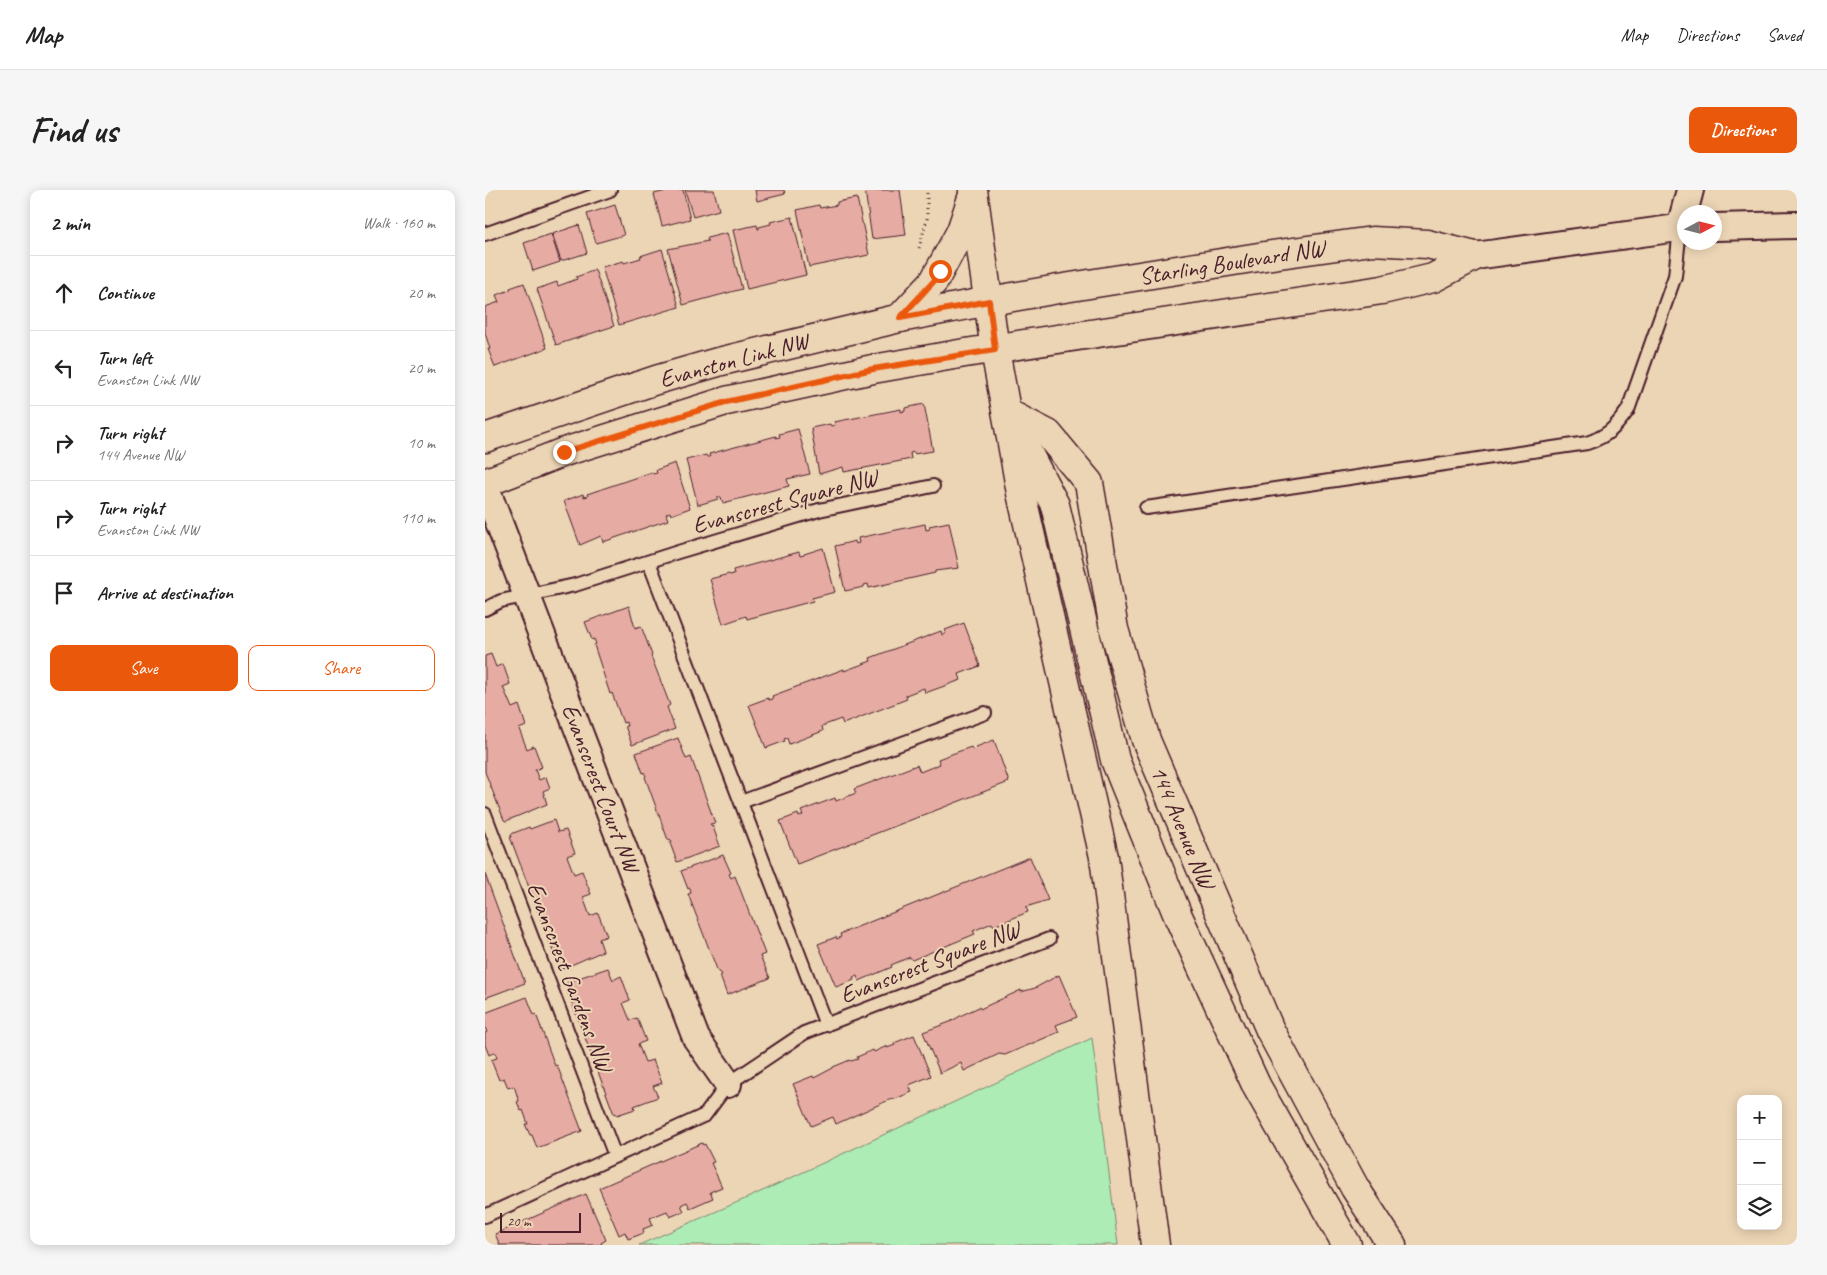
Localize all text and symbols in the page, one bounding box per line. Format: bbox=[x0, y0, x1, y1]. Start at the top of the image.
text: Map bbox=[25, 20, 62, 50]
text: Map bbox=[1621, 24, 1648, 46]
text: Directions bbox=[1676, 24, 1739, 46]
text: Saved bbox=[1767, 24, 1802, 46]
button: Directions bbox=[1689, 107, 1797, 153]
text: Find us bbox=[30, 108, 117, 153]
north arrow bbox=[1677, 205, 1722, 250]
text: 2 min bbox=[50, 210, 90, 236]
text: Walk · 160 m bbox=[363, 213, 435, 233]
street label: Starling Boulevard NW bbox=[1137, 232, 1330, 292]
route start bbox=[929, 260, 952, 283]
icon: ahead bbox=[50, 279, 78, 307]
text: Continue bbox=[97, 281, 154, 305]
text: 20 m bbox=[408, 283, 435, 303]
street label: Evanston Link NW bbox=[656, 325, 814, 394]
text: Turn left bbox=[97, 346, 152, 370]
icon: left bbox=[50, 354, 78, 382]
text: 20 m bbox=[408, 358, 435, 378]
text: Evanston Link NW bbox=[97, 370, 199, 390]
text: Turn right bbox=[97, 421, 164, 445]
icon: right bbox=[50, 429, 78, 457]
text: 10 m bbox=[408, 433, 435, 453]
route end bbox=[553, 441, 576, 464]
text: 144 Avenue NW bbox=[97, 445, 184, 465]
street label: Evanscrest Square NW bbox=[689, 461, 884, 540]
text: Turn right bbox=[97, 496, 164, 520]
icon: right bbox=[50, 504, 78, 532]
text: 110 m bbox=[401, 508, 435, 528]
text: Evanston Link NW bbox=[97, 520, 199, 540]
icon: arrive bbox=[50, 579, 78, 607]
text: Arrive at destination bbox=[97, 581, 233, 605]
button: Save bbox=[50, 645, 238, 691]
button: Share bbox=[248, 645, 435, 691]
street label: Evanscrest Court NW bbox=[555, 700, 648, 879]
street label: 144 Avenue NW bbox=[1144, 761, 1223, 896]
street label: Evanscrest Gardens NW bbox=[520, 878, 621, 1078]
street label: Evanscrest Square NW bbox=[836, 913, 1027, 1010]
map controls bbox=[1737, 1095, 1782, 1230]
button: + bbox=[1737, 1095, 1782, 1140]
button: − bbox=[1737, 1140, 1782, 1185]
button: layers bbox=[1737, 1185, 1782, 1230]
scale bar bbox=[500, 1210, 581, 1233]
text: 20 m bbox=[507, 1213, 531, 1230]

